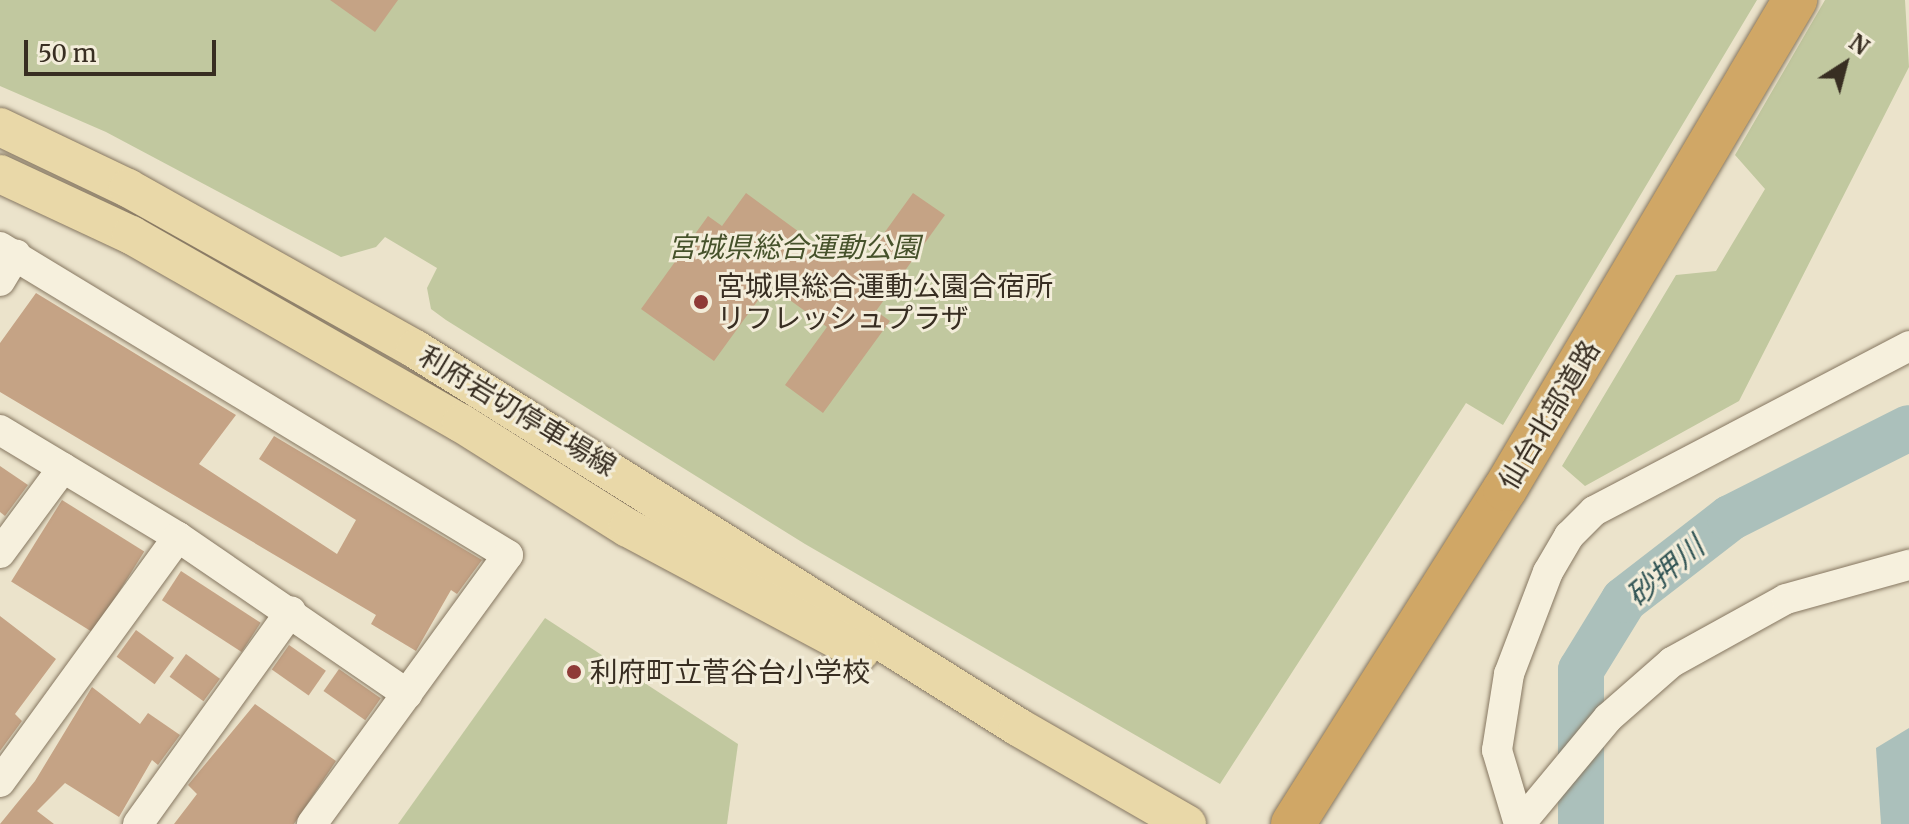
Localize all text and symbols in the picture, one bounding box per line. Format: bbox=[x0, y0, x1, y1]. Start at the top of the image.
scale bar bbox=[28, 24, 220, 74]
north arrow bbox=[1805, 24, 1885, 104]
text: N bbox=[1844, 28, 1874, 61]
text: 50 m bbox=[38, 38, 97, 69]
park label: 宮城県総合運動公園 bbox=[668, 230, 920, 264]
place label: 宮城県総合運動公園合宿所 リフレッシュプラザ bbox=[717, 269, 1053, 335]
marker: 宮城県総合運動公園合宿所 リフレッシュプラザ bbox=[692, 293, 710, 311]
street label: 仙台北部道路 bbox=[1491, 334, 1607, 496]
street label: 利府岩切停車場線 bbox=[413, 339, 623, 483]
water label: 砂押川 bbox=[1619, 528, 1711, 614]
place label: 利府町立菅谷台小学校 bbox=[590, 655, 870, 689]
marker: 利府町立菅谷台小学校 bbox=[565, 663, 583, 681]

